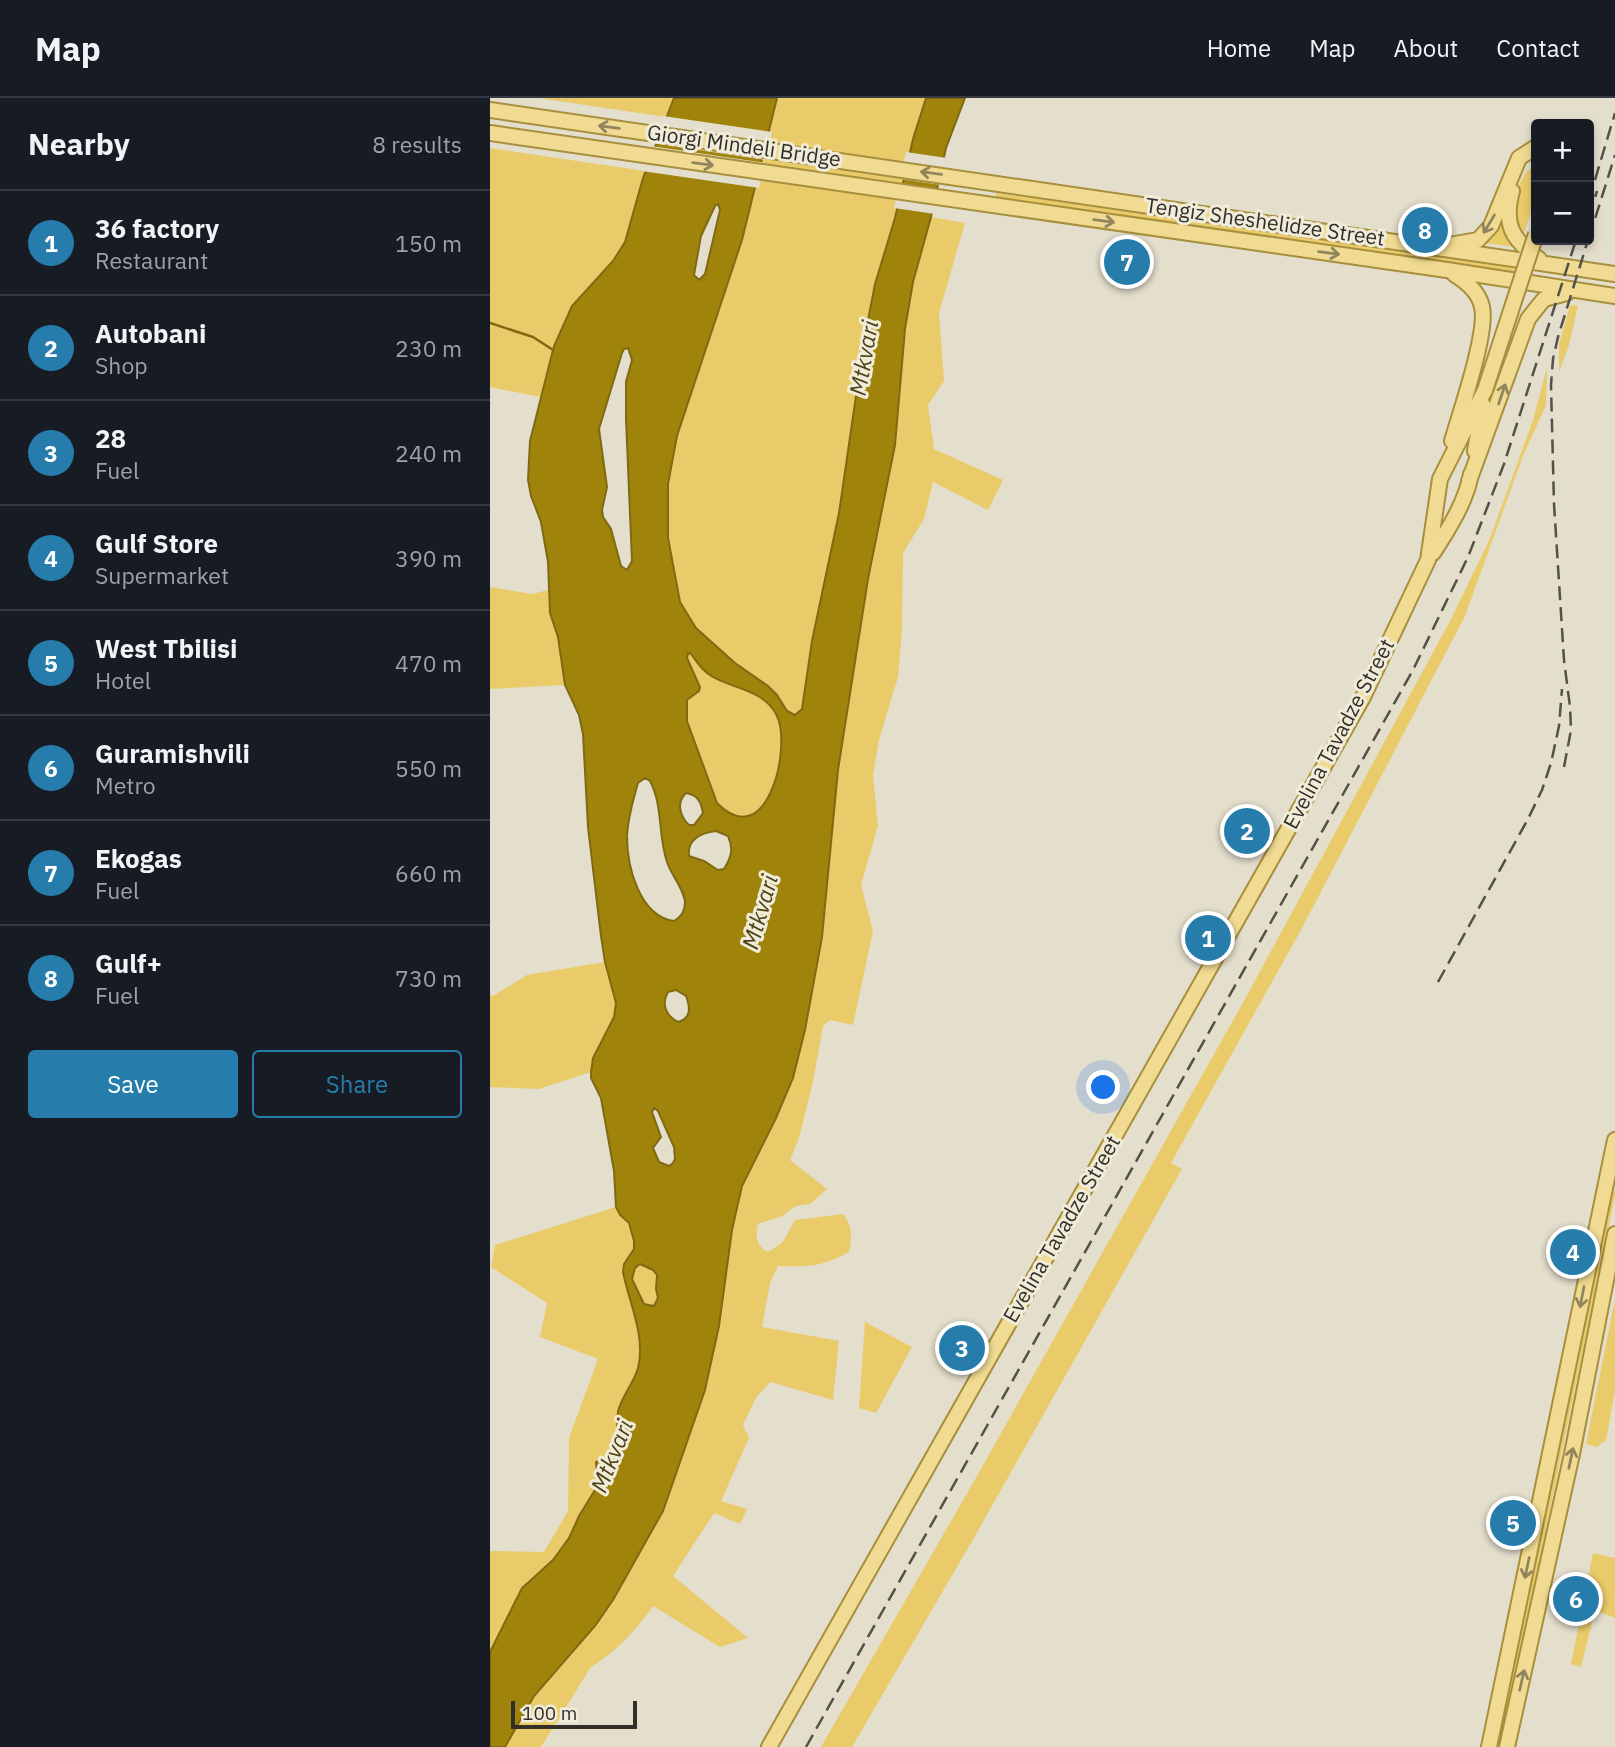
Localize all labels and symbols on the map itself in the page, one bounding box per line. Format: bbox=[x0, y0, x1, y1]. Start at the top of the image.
street label: Giorgi Mindeli Bridge bbox=[645, 118, 843, 172]
one-way arrow bbox=[598, 120, 621, 133]
one-way arrow bbox=[691, 157, 714, 170]
one-way arrow bbox=[920, 166, 943, 179]
street label: Tengiz Sheshelidze Street bbox=[1144, 190, 1387, 252]
pin: 8 bbox=[1402, 204, 1448, 256]
one-way arrow bbox=[1482, 213, 1496, 233]
one-way arrow bbox=[1092, 215, 1115, 228]
pin: 7 bbox=[1104, 236, 1150, 288]
one-way arrow bbox=[1318, 247, 1340, 260]
water label: Mtkvari bbox=[842, 317, 885, 398]
one-way arrow bbox=[1497, 384, 1509, 406]
street label: Evelina Tavadze Street bbox=[1276, 633, 1400, 834]
pin: 2 bbox=[1224, 805, 1270, 857]
water label: Mtkvari bbox=[734, 870, 784, 952]
pin: 1 bbox=[1185, 912, 1231, 964]
your location bbox=[1086, 1070, 1120, 1104]
street label: Evelina Tavadze Street bbox=[996, 1130, 1126, 1327]
pin: 4 bbox=[1550, 1226, 1596, 1278]
one-way arrow bbox=[1575, 1285, 1589, 1308]
pin: 3 bbox=[939, 1322, 985, 1374]
water label: Mtkvari bbox=[583, 1414, 640, 1496]
one-way arrow bbox=[1565, 1447, 1578, 1470]
pin: 5 bbox=[1490, 1497, 1536, 1549]
one-way arrow bbox=[1519, 1556, 1533, 1579]
pin: 6 bbox=[1553, 1573, 1599, 1625]
one-way arrow bbox=[1516, 1669, 1529, 1692]
scale bar bbox=[511, 1698, 637, 1730]

